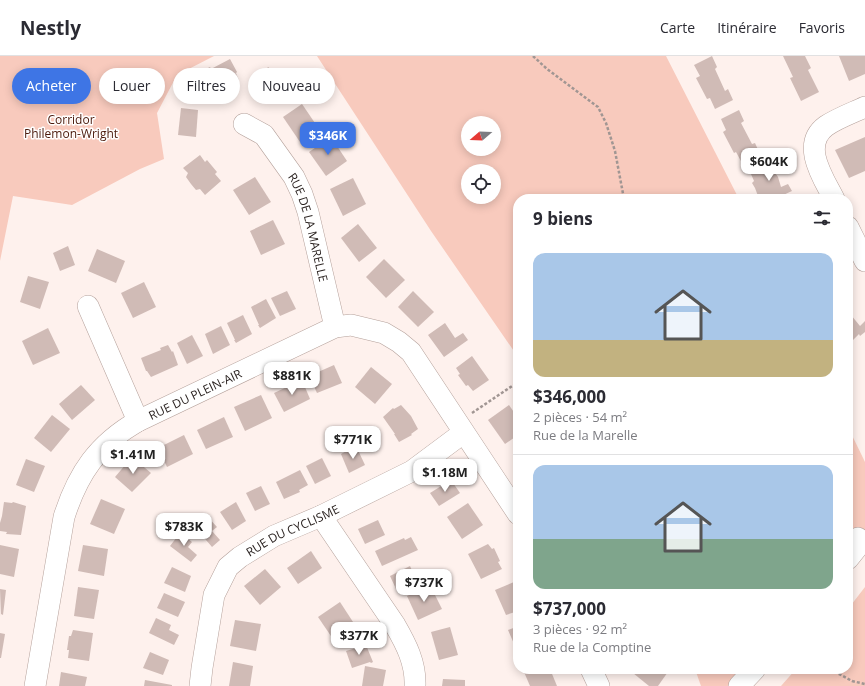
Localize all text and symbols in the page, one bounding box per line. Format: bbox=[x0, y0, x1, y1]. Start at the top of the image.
text: Nestly bbox=[20, 15, 81, 41]
text: Carte bbox=[660, 18, 695, 37]
text: Itinéraire bbox=[717, 18, 777, 37]
text: Favoris bbox=[799, 18, 845, 37]
chip: Acheter bbox=[12, 68, 91, 104]
chip: Louer bbox=[99, 68, 165, 104]
chip: Filtres bbox=[173, 68, 240, 104]
chip: Nouveau bbox=[248, 68, 335, 104]
park label: Corridor Philemon-Wright bbox=[24, 111, 118, 142]
north arrow bbox=[461, 116, 501, 156]
map controls bbox=[461, 116, 501, 204]
pin: $346K bbox=[300, 122, 356, 156]
text: $346K bbox=[309, 126, 347, 144]
pin: $604K bbox=[741, 148, 797, 182]
text: $604K bbox=[750, 152, 788, 170]
button: locate bbox=[461, 164, 501, 204]
street label: RUE DE LA MARELLE bbox=[285, 169, 333, 283]
text: 9 biens bbox=[533, 207, 593, 230]
icon: filters bbox=[811, 207, 833, 229]
icon: home bbox=[647, 279, 719, 351]
pin: $881K bbox=[264, 362, 320, 396]
street label: RUE DU PLEIN-AIR bbox=[146, 364, 245, 423]
text: $881K bbox=[273, 366, 311, 384]
text: $346,000 bbox=[533, 385, 606, 408]
text: 2 pièces · 54 m² bbox=[533, 408, 627, 426]
pin: $771K bbox=[325, 426, 381, 460]
text: Rue de la Marelle bbox=[533, 426, 638, 444]
text: $771K bbox=[334, 430, 372, 448]
pin: $1.41M bbox=[100, 441, 166, 475]
text: $1.41M bbox=[110, 445, 156, 463]
pin: $1.18M bbox=[412, 459, 478, 493]
text: $1.18M bbox=[422, 463, 468, 481]
icon: home bbox=[647, 491, 719, 563]
street label: RUE DU CYCLISME bbox=[242, 500, 342, 560]
pin: $783K bbox=[156, 513, 212, 547]
text: $783K bbox=[165, 517, 203, 535]
pin: $737K bbox=[396, 569, 452, 603]
text: $737K bbox=[405, 573, 443, 591]
text: $737,000 bbox=[533, 597, 606, 620]
text: 3 pièces · 92 m² bbox=[533, 620, 627, 638]
pin: $377K bbox=[331, 622, 387, 656]
text: $377K bbox=[340, 626, 378, 644]
text: Rue de la Comptine bbox=[533, 638, 651, 656]

